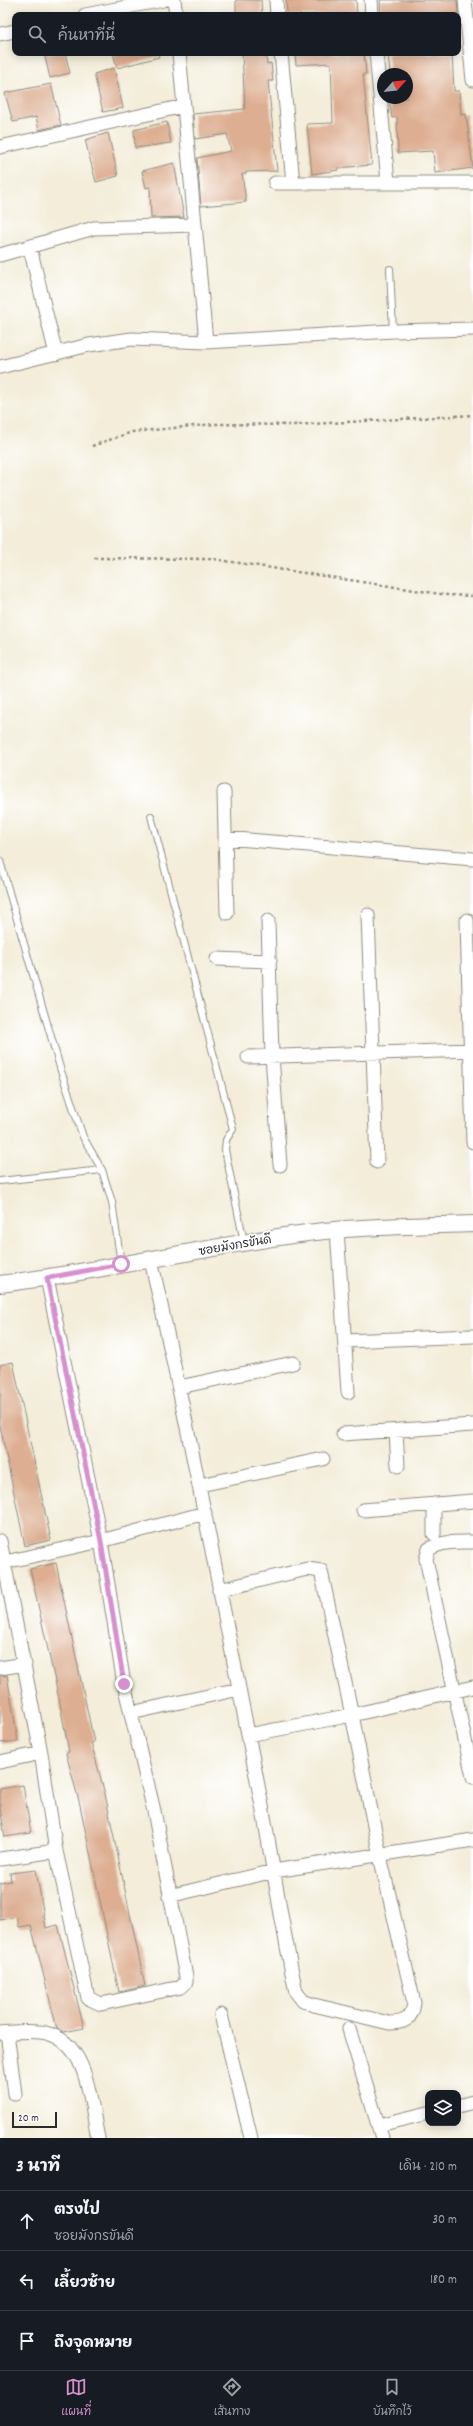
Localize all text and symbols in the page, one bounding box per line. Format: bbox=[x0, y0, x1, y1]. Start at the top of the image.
search box bbox=[12, 12, 461, 56]
icon: search bbox=[26, 23, 48, 45]
text: ค้นหาที่นี่ bbox=[58, 26, 115, 48]
north arrow bbox=[377, 68, 413, 104]
street label: ซอยมังกรขันดี bbox=[198, 1232, 273, 1261]
route start bbox=[112, 1255, 130, 1273]
route end bbox=[115, 1675, 133, 1693]
map controls bbox=[425, 2090, 461, 2126]
button: layers bbox=[425, 2090, 461, 2126]
scale bar bbox=[12, 2110, 57, 2129]
text: 20 m bbox=[18, 2111, 39, 2127]
text: 3 นาที bbox=[16, 2156, 60, 2180]
text: เดิน · 210 m bbox=[399, 2158, 457, 2177]
text: ตรงไป bbox=[54, 2200, 100, 2222]
icon: ahead bbox=[16, 2210, 38, 2232]
text: 30 m bbox=[432, 2211, 457, 2230]
text: ซอยมังกรขันดี bbox=[54, 2228, 134, 2247]
icon: left bbox=[16, 2270, 38, 2292]
text: 180 m bbox=[430, 2271, 457, 2290]
text: เลี้ยวซ้าย bbox=[54, 2273, 115, 2295]
icon: arrive bbox=[16, 2330, 38, 2352]
text: ถึงจุดหมาย bbox=[54, 2333, 132, 2355]
tab: แผนที่ bbox=[61, 2376, 91, 2421]
tab: เส้นทาง bbox=[214, 2376, 250, 2421]
tab: บันทึกไว้ bbox=[373, 2376, 412, 2421]

